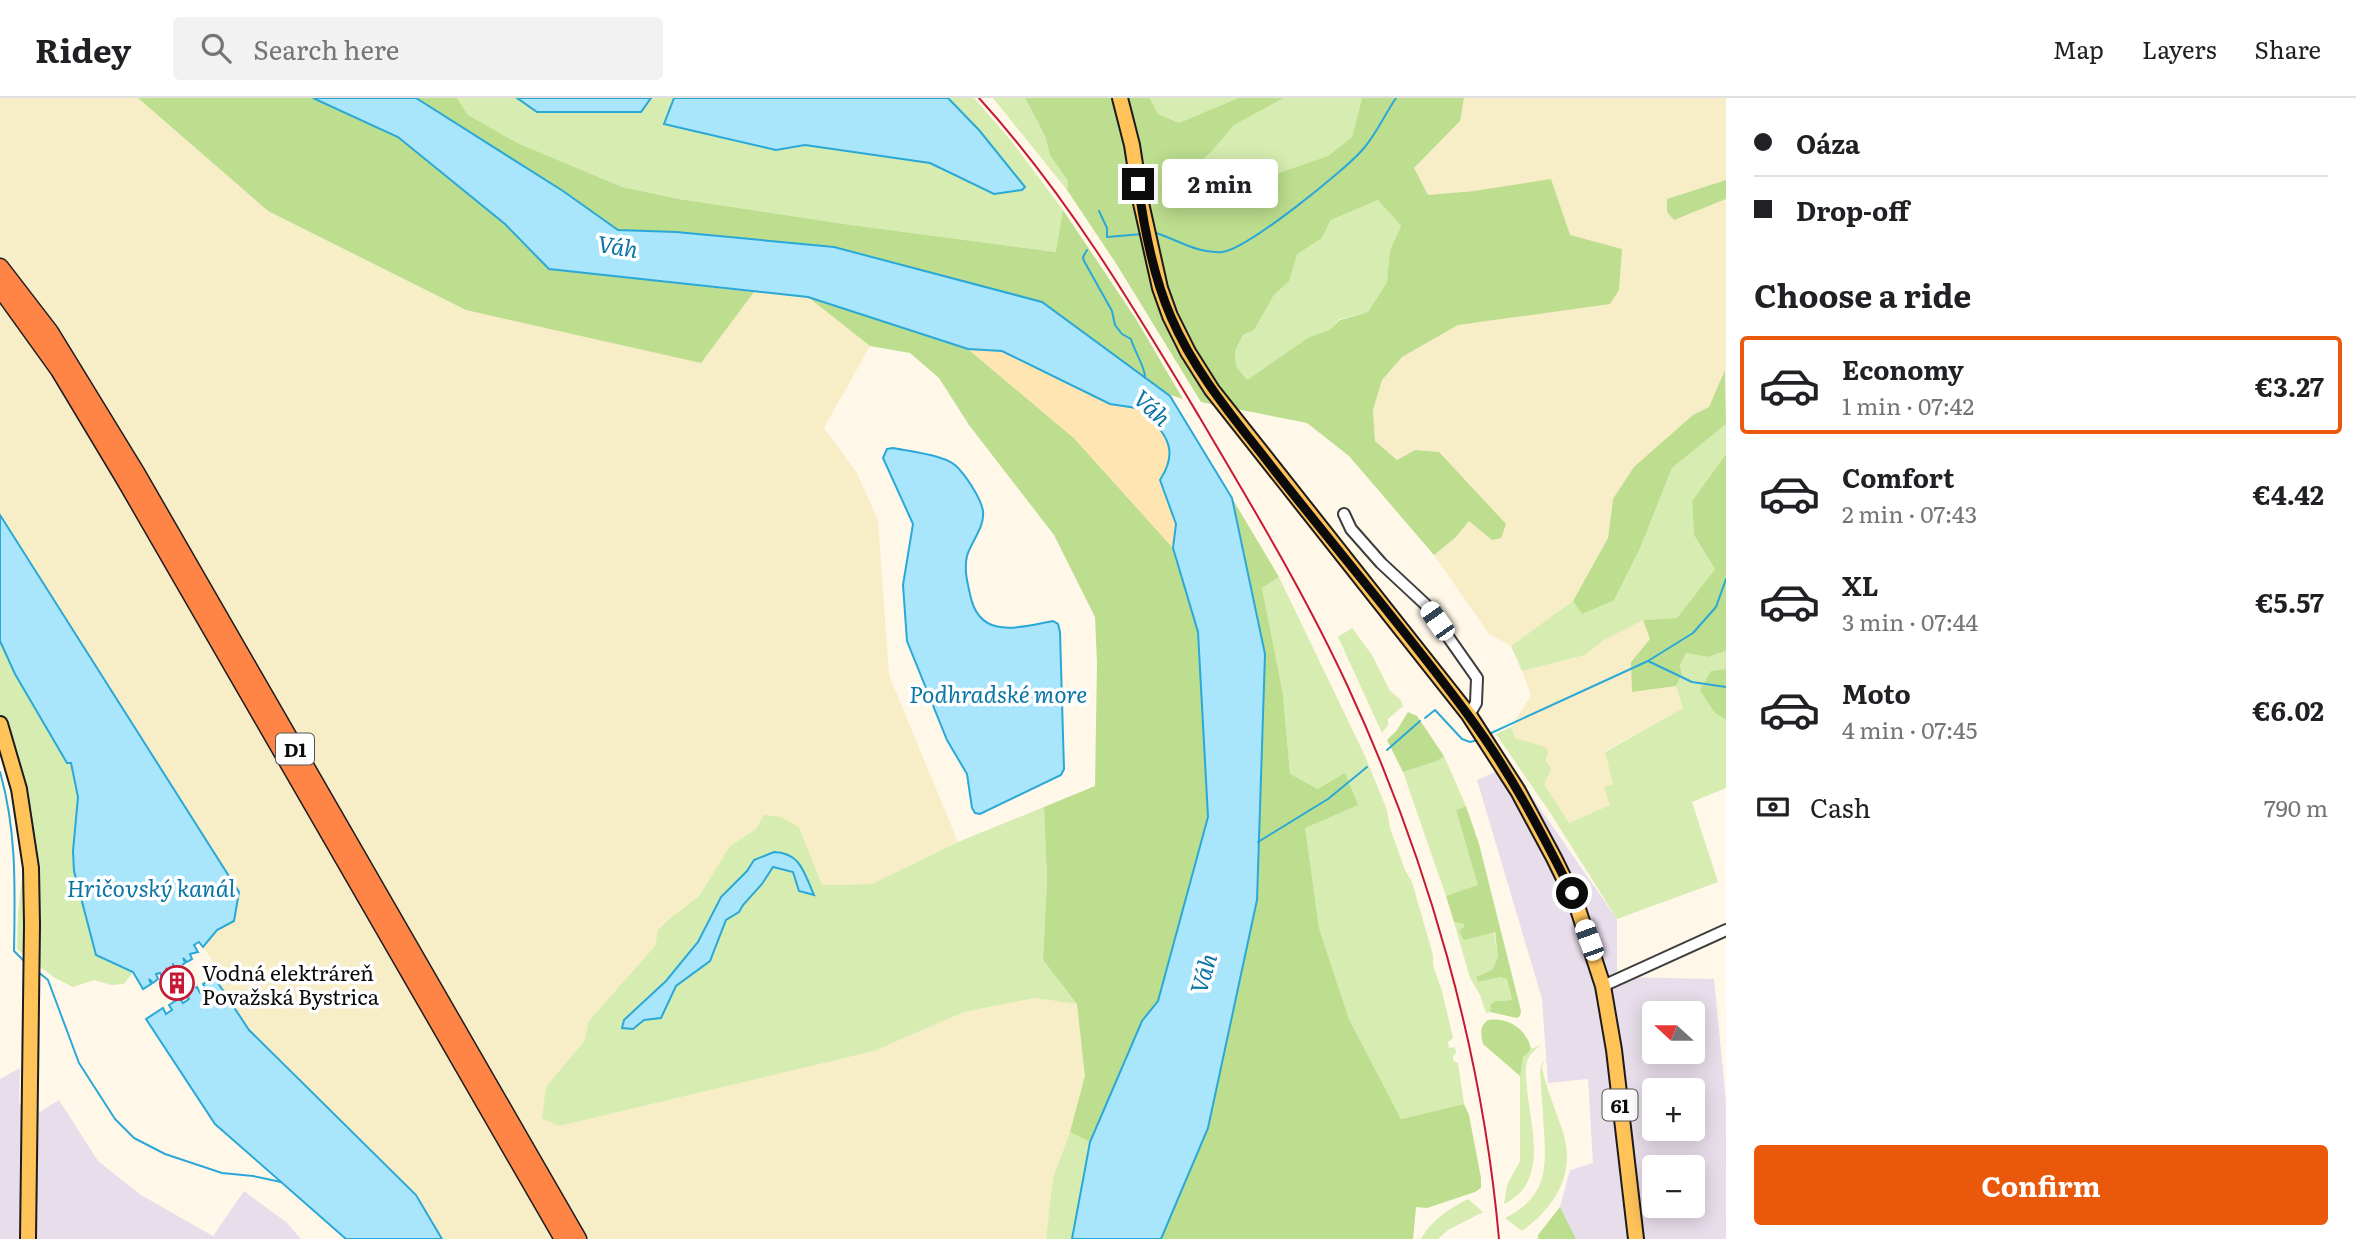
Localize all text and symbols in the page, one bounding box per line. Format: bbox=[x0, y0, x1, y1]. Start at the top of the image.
search box bbox=[173, 17, 663, 80]
text: Ridey bbox=[35, 24, 131, 73]
icon: search bbox=[197, 29, 235, 67]
text: Search here bbox=[253, 29, 399, 68]
text: Map bbox=[2053, 31, 2104, 66]
text: Layers bbox=[2142, 31, 2216, 66]
text: Share bbox=[2254, 31, 2321, 66]
text: Oáza bbox=[1796, 123, 1860, 162]
callout: 2 min bbox=[1162, 160, 1278, 208]
text: 2 min bbox=[1188, 166, 1252, 200]
route end bbox=[1122, 168, 1154, 200]
text: Drop-off bbox=[1796, 190, 1909, 229]
water label: Váh bbox=[595, 225, 641, 265]
text: Choose a ride bbox=[1754, 270, 1971, 318]
text: Economy bbox=[1842, 349, 1964, 388]
icon: car bbox=[1758, 354, 1821, 417]
text: €3.27 bbox=[2255, 366, 2324, 405]
water label: Váh bbox=[1127, 381, 1180, 433]
text: 1 min · 07:42 bbox=[1842, 388, 1974, 422]
text: Comfort bbox=[1842, 457, 1954, 496]
icon: car bbox=[1758, 462, 1821, 525]
text: €4.42 bbox=[2253, 474, 2324, 513]
text: 2 min · 07:43 bbox=[1842, 496, 1977, 530]
text: XL bbox=[1842, 565, 1879, 604]
icon: car bbox=[1758, 570, 1821, 633]
text: €5.57 bbox=[2255, 582, 2324, 621]
car bbox=[1417, 598, 1458, 644]
text: 3 min · 07:44 bbox=[1842, 604, 1978, 638]
text: Moto bbox=[1842, 673, 1911, 712]
water label: Podhradské more bbox=[909, 676, 1087, 710]
icon: car bbox=[1758, 678, 1821, 741]
text: €6.02 bbox=[2253, 690, 2324, 729]
text: 4 min · 07:45 bbox=[1842, 712, 1977, 746]
road number: D1 bbox=[276, 734, 314, 764]
text: Cash bbox=[1810, 787, 1871, 826]
icon: cash bbox=[1754, 788, 1792, 826]
text: 790 m bbox=[2264, 790, 2328, 824]
water label: Hričovský kanál bbox=[67, 870, 236, 904]
route start bbox=[1556, 877, 1588, 909]
car bbox=[1572, 917, 1607, 963]
water label: Váh bbox=[1180, 948, 1224, 997]
place label: Vodná elektráreň Považská Bystrica bbox=[202, 956, 380, 1011]
building icon: Vodná elektráreň Považská Bystrica bbox=[158, 964, 196, 1002]
north arrow bbox=[1642, 1001, 1704, 1064]
map controls bbox=[1642, 1001, 1705, 1218]
button: + bbox=[1642, 1078, 1705, 1141]
road number: 61 bbox=[1602, 1090, 1638, 1121]
button: Confirm bbox=[1754, 1145, 2328, 1225]
button: − bbox=[1642, 1155, 1705, 1218]

